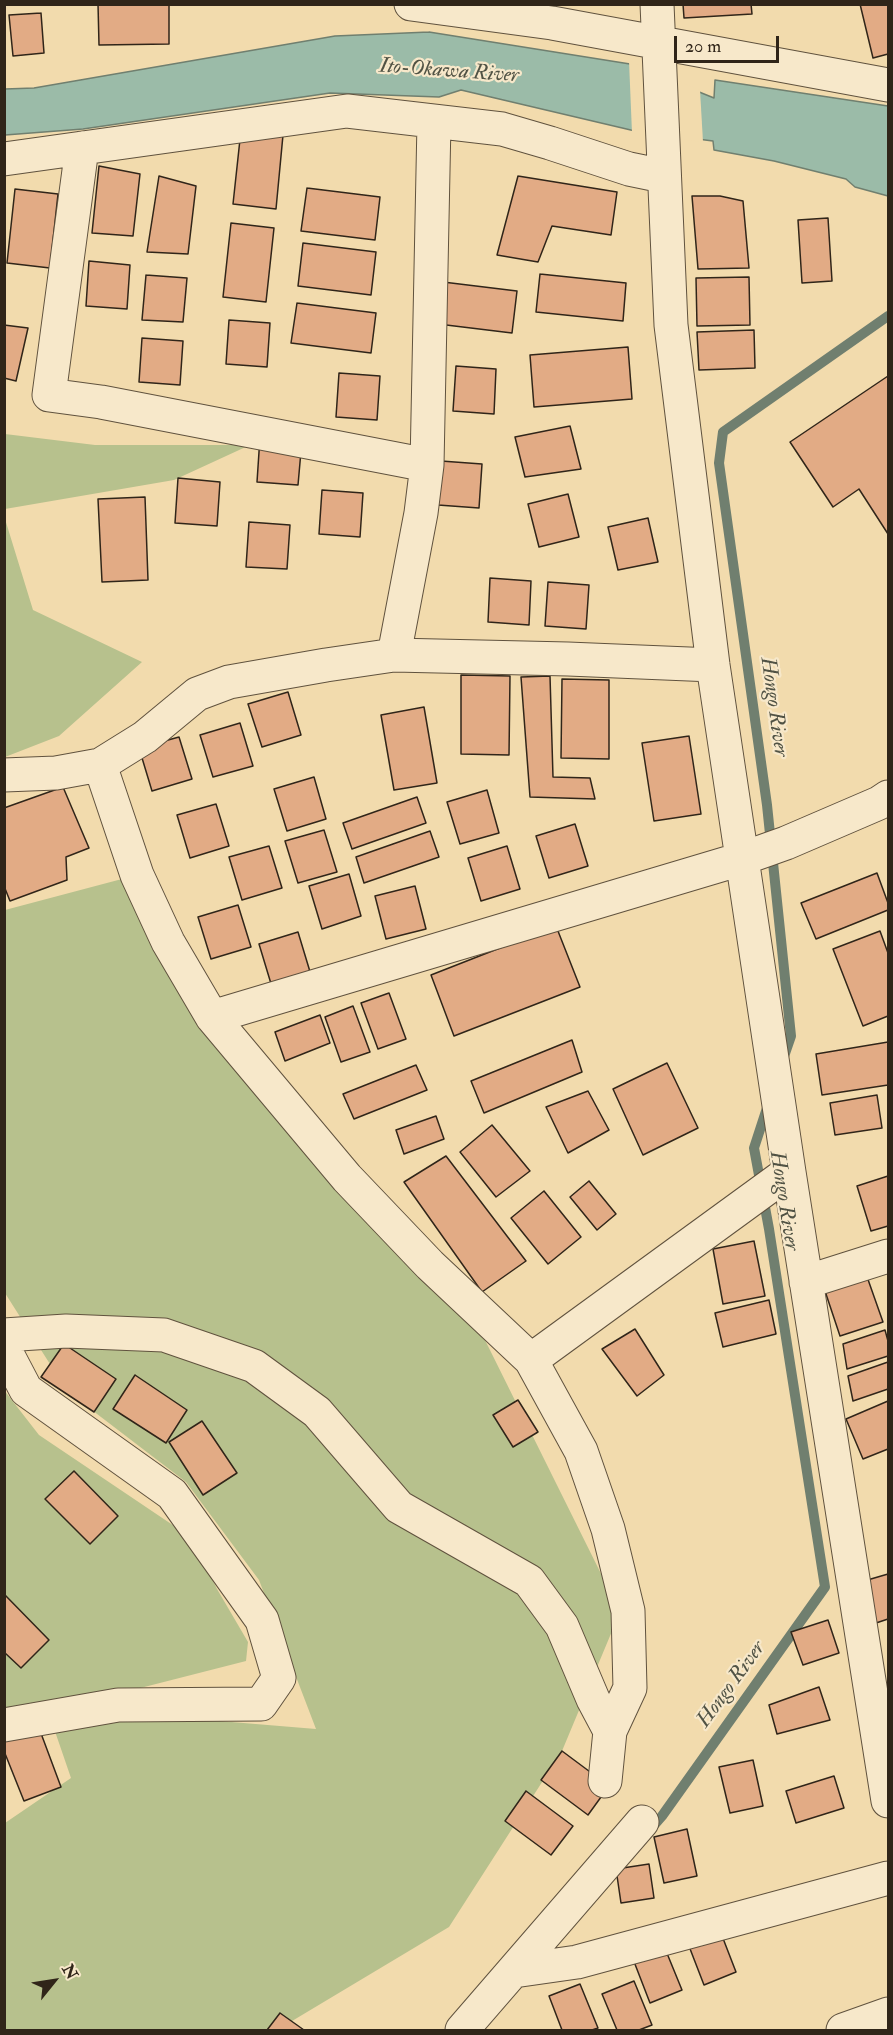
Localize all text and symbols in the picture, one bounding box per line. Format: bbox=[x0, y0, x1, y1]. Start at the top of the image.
scale bar bbox=[677, 24, 782, 62]
text: 20 m bbox=[685, 35, 721, 58]
water label: Ito-Okawa River bbox=[378, 55, 520, 89]
water label: Hongo River bbox=[754, 656, 792, 758]
water label: Hongo River bbox=[763, 1149, 803, 1253]
water label: Hongo River bbox=[692, 1637, 772, 1733]
north arrow bbox=[24, 1951, 84, 2011]
text: N bbox=[57, 1961, 82, 1983]

